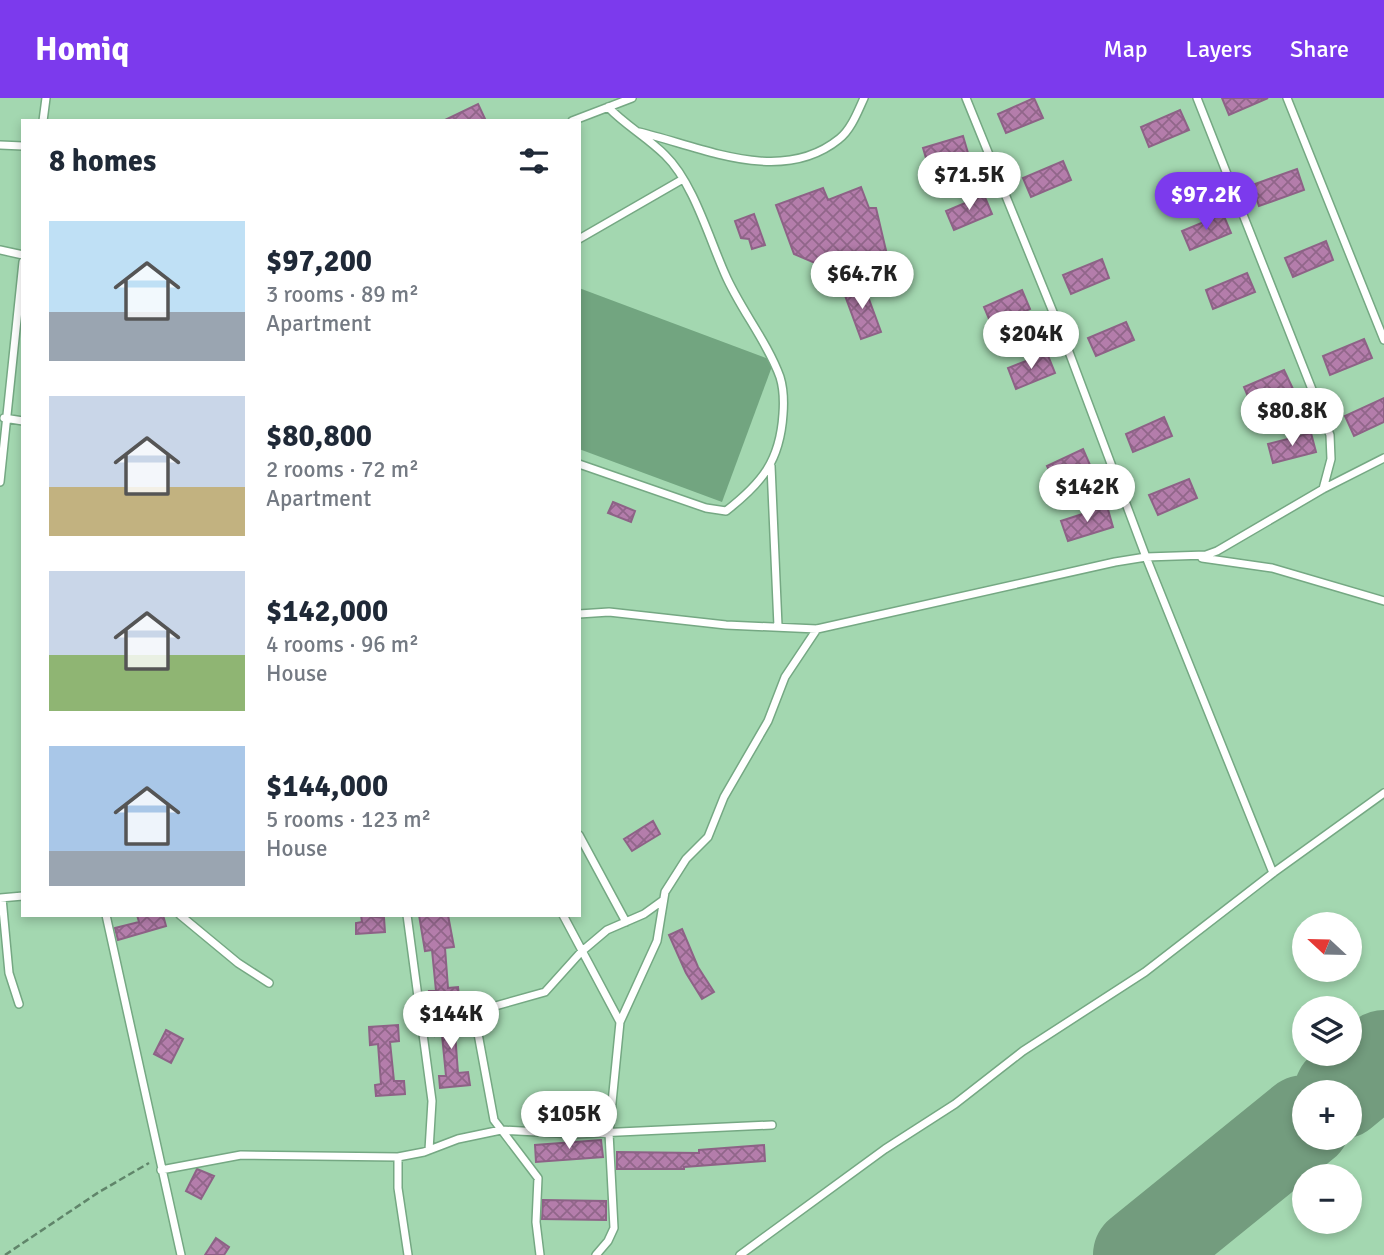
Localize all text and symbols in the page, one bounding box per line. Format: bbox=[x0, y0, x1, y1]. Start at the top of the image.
text: Homiq bbox=[35, 29, 129, 70]
text: Map bbox=[1103, 34, 1148, 64]
text: Layers bbox=[1186, 34, 1252, 64]
text: Share bbox=[1290, 34, 1349, 64]
icon: filters bbox=[515, 142, 553, 180]
text: 8 homes bbox=[49, 143, 156, 180]
pin: $71.5K bbox=[912, 152, 1026, 212]
text: $71.5K bbox=[934, 160, 1004, 189]
pin: $97.2K bbox=[1149, 172, 1263, 232]
text: $97.2K bbox=[1171, 180, 1241, 209]
text: $97,200 bbox=[266, 243, 372, 280]
icon: home bbox=[105, 249, 189, 333]
pin: $64.7K bbox=[805, 252, 919, 311]
text: $64.7K bbox=[827, 259, 897, 288]
text: 3 rooms · 89 m² bbox=[266, 280, 419, 309]
text: Apartment bbox=[266, 309, 371, 338]
pin: $204K bbox=[982, 312, 1080, 371]
text: $204K bbox=[999, 319, 1063, 348]
pin: $80.8K bbox=[1235, 388, 1349, 448]
text: $80.8K bbox=[1257, 396, 1327, 425]
text: $80,800 bbox=[266, 418, 372, 455]
icon: home bbox=[105, 424, 189, 508]
text: 2 rooms · 72 m² bbox=[266, 455, 419, 484]
pin: $142K bbox=[1038, 464, 1136, 524]
text: $142K bbox=[1055, 472, 1119, 501]
text: Apartment bbox=[266, 484, 371, 513]
text: $142,000 bbox=[266, 593, 388, 630]
icon: home bbox=[105, 599, 189, 683]
text: 4 rooms · 96 m² bbox=[266, 630, 419, 659]
text: House bbox=[266, 659, 328, 688]
text: $144,000 bbox=[266, 768, 388, 805]
icon: home bbox=[105, 774, 189, 858]
text: 5 rooms · 123 m² bbox=[266, 805, 431, 834]
text: House bbox=[266, 834, 328, 863]
north arrow bbox=[1292, 912, 1362, 982]
map controls bbox=[1292, 912, 1362, 1234]
pin: $144K bbox=[402, 992, 500, 1051]
button: layers bbox=[1292, 996, 1362, 1066]
text: $144K bbox=[419, 999, 483, 1028]
button: + bbox=[1292, 1080, 1362, 1150]
pin: $105K bbox=[520, 1091, 618, 1151]
text: $105K bbox=[537, 1099, 601, 1128]
button: − bbox=[1292, 1164, 1362, 1234]

